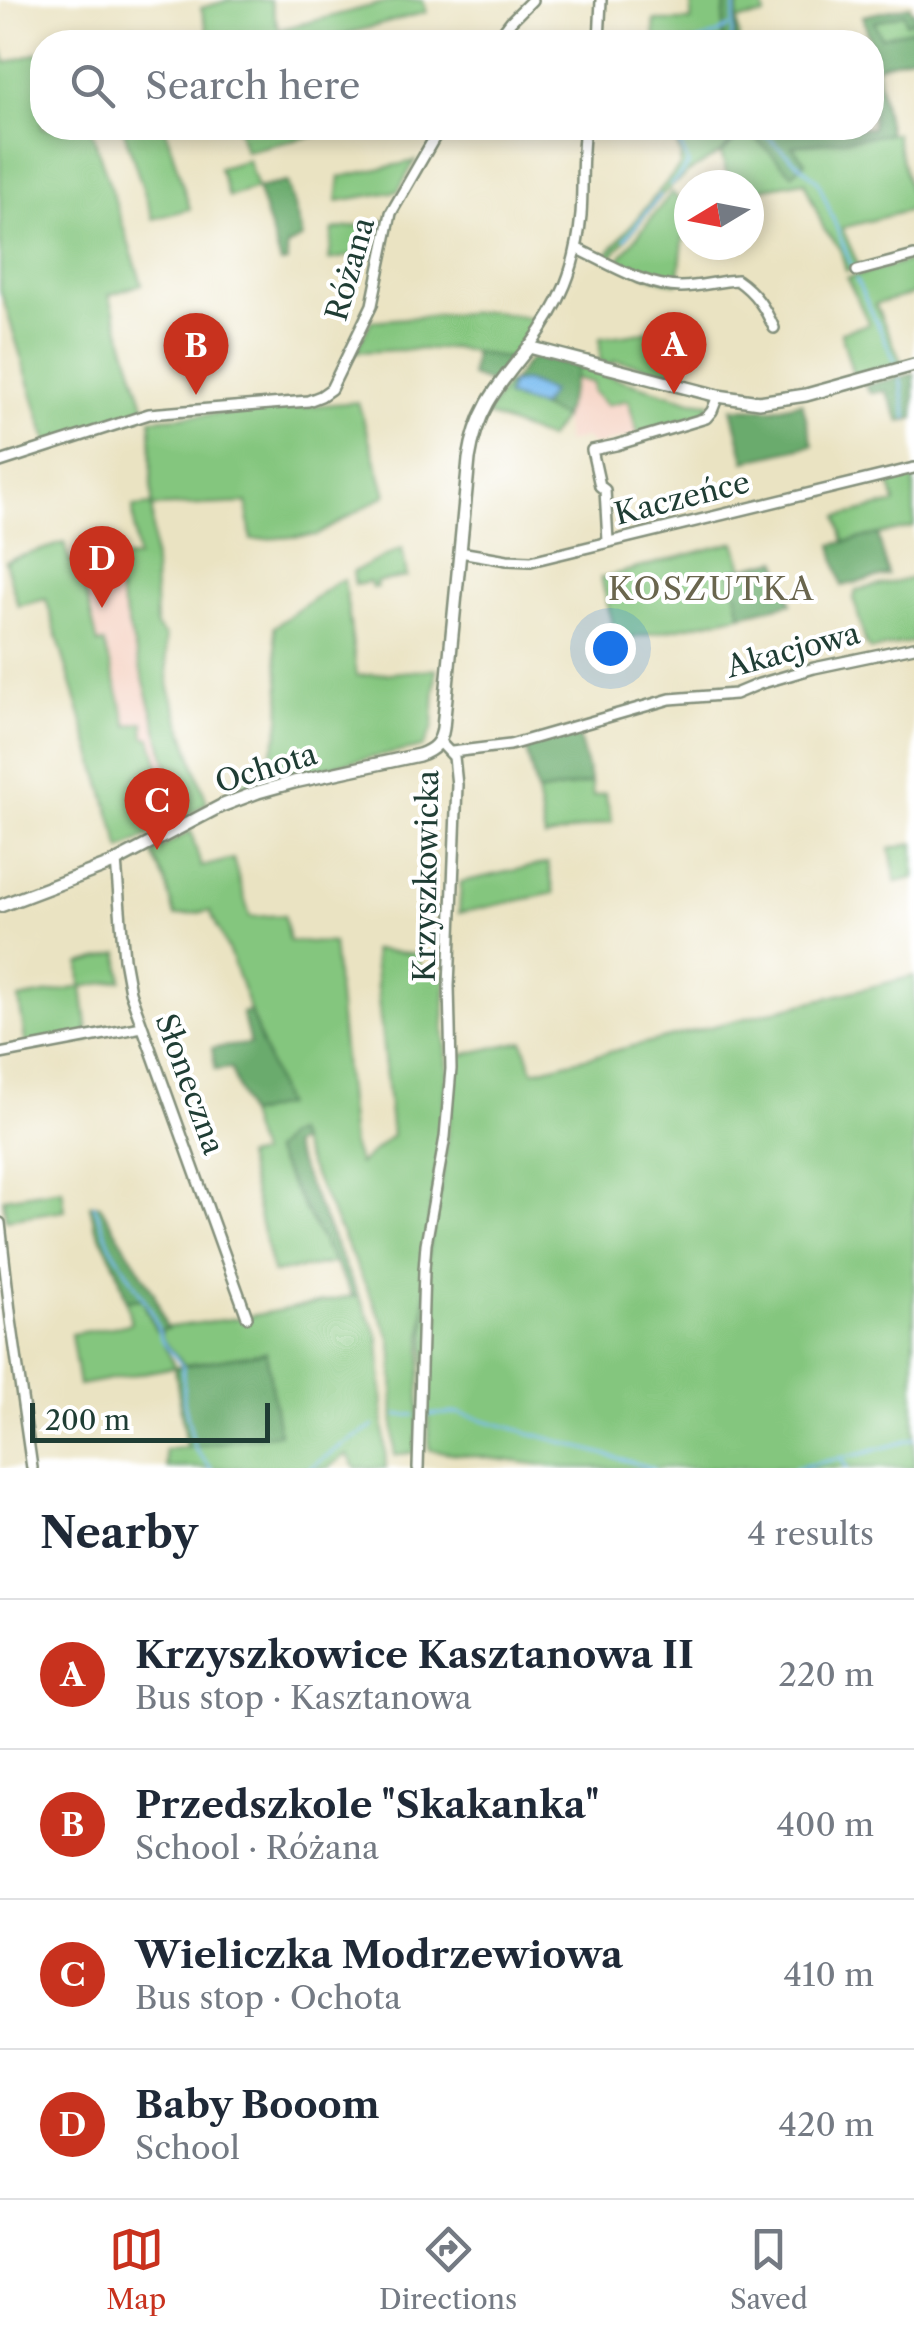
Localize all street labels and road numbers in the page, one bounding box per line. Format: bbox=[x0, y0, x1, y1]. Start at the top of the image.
street label: Różana bbox=[318, 213, 382, 325]
street label: Kaczeńce bbox=[610, 463, 754, 533]
street label: Akacjowa bbox=[721, 614, 864, 686]
street label: Ochota bbox=[211, 735, 321, 801]
street label: Krzyszkowicka bbox=[406, 769, 446, 982]
street label: Słoneczna bbox=[148, 1009, 233, 1159]

